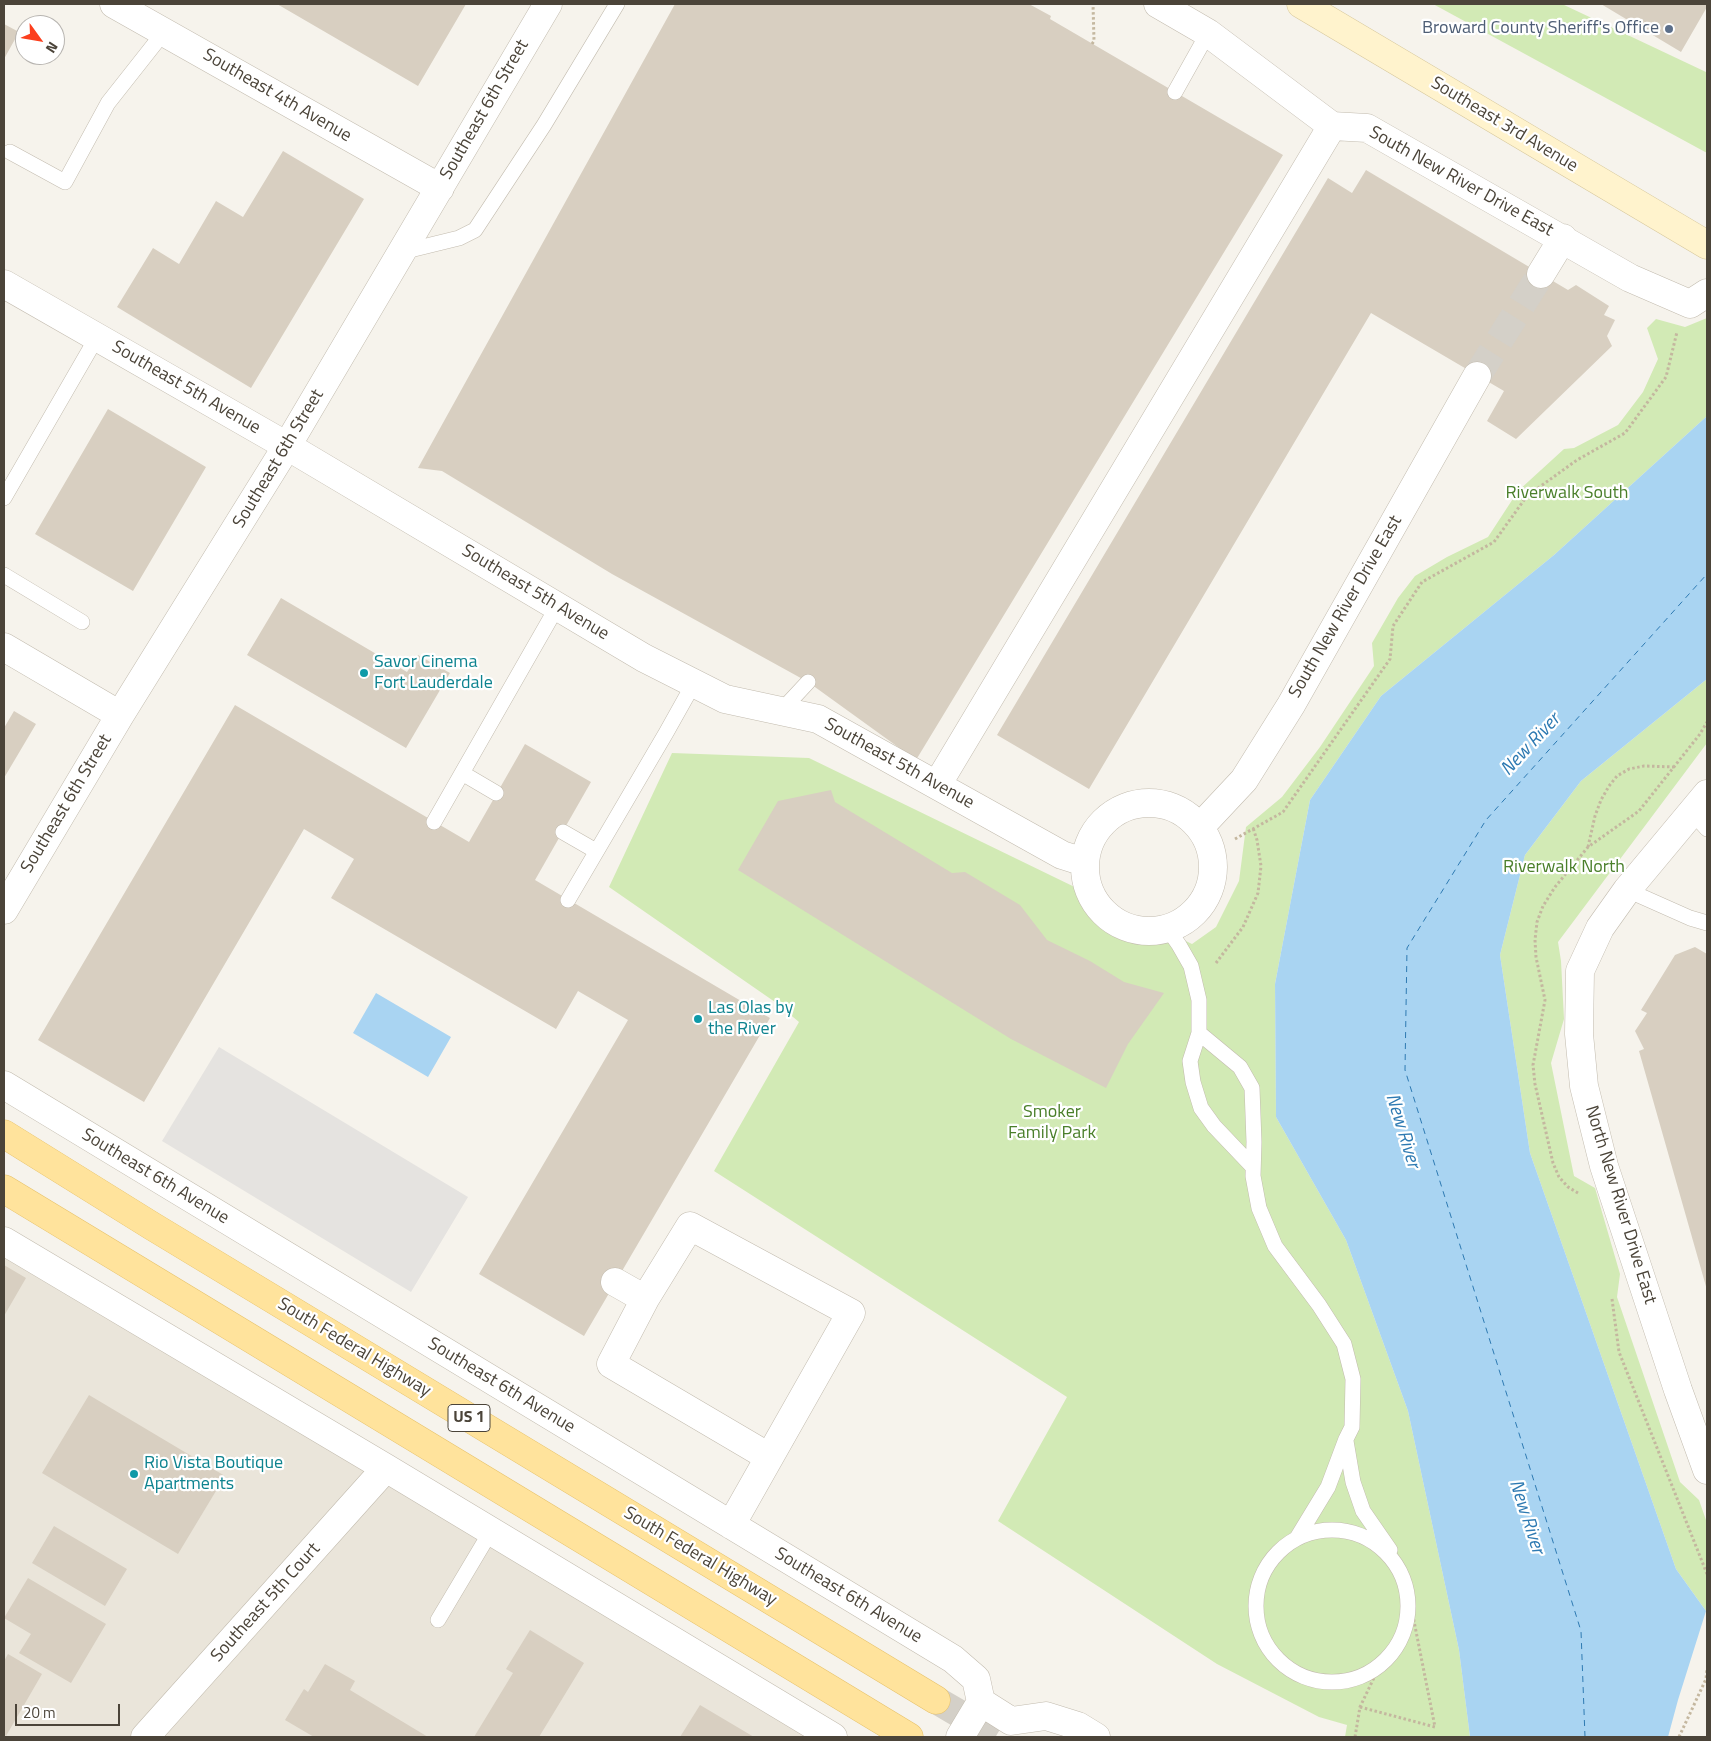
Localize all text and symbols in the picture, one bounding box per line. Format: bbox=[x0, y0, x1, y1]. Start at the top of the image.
north arrow bbox=[15, 15, 65, 65]
place label: Broward County Sheriff's Office bbox=[1422, 18, 1659, 40]
marker: Broward County Sheriff's Office bbox=[1663, 23, 1675, 35]
street label: Southeast 6th Street bbox=[436, 36, 534, 184]
text: N bbox=[41, 38, 64, 57]
street label: Southeast 4th Avenue bbox=[199, 45, 355, 147]
street label: Southeast 3rd Avenue bbox=[1427, 73, 1581, 177]
street label: South New River Drive East bbox=[1365, 122, 1557, 242]
street label: Southeast 5th Avenue bbox=[108, 337, 264, 439]
street label: Southeast 6th Street bbox=[229, 386, 329, 532]
park label: Riverwalk South bbox=[1505, 483, 1629, 505]
street label: South New River Drive East bbox=[1285, 512, 1407, 702]
street label: Southeast 5th Avenue bbox=[457, 541, 613, 645]
place label: Savor Cinema Fort Lauderdale bbox=[374, 652, 493, 694]
marker: Savor Cinema Fort Lauderdale bbox=[358, 667, 370, 679]
water label: New River bbox=[1497, 709, 1565, 781]
street label: Southeast 5th Avenue bbox=[820, 714, 978, 814]
street label: Southeast 6th Street bbox=[17, 731, 117, 877]
park label: Riverwalk North bbox=[1503, 857, 1625, 879]
place label: Las Olas by the River bbox=[708, 998, 793, 1040]
marker: Las Olas by the River bbox=[692, 1013, 704, 1025]
water label: New River bbox=[1380, 1091, 1424, 1171]
park label: Smoker Family Park bbox=[1008, 1102, 1096, 1144]
street label: North New River Drive East bbox=[1580, 1103, 1660, 1307]
street label: Southeast 6th Avenue bbox=[77, 1125, 233, 1229]
street label: South Federal Highway bbox=[273, 1294, 435, 1402]
street label: Southeast 6th Avenue bbox=[423, 1334, 579, 1438]
road number: US 1 bbox=[448, 1405, 490, 1432]
place label: Rio Vista Boutique Apartments bbox=[144, 1453, 283, 1496]
marker: Rio Vista Boutique Apartments bbox=[128, 1468, 140, 1480]
water label: New River bbox=[1503, 1477, 1549, 1557]
street label: South Federal Highway bbox=[619, 1503, 781, 1611]
street label: Southeast 5th Court bbox=[207, 1539, 325, 1667]
street label: Southeast 6th Avenue bbox=[770, 1544, 926, 1648]
scale bar bbox=[18, 1694, 122, 1726]
text: 20 m bbox=[23, 1701, 56, 1724]

